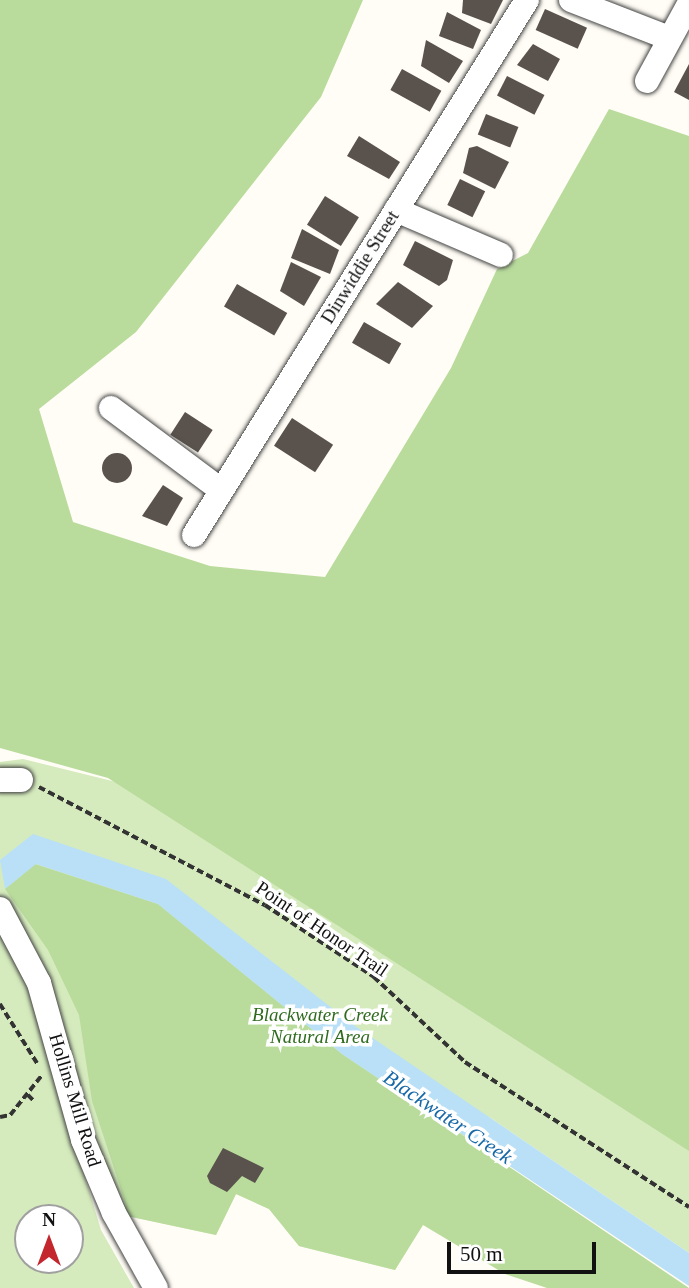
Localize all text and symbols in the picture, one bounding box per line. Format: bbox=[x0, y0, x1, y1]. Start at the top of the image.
street label: Dinwiddie Street bbox=[316, 206, 404, 328]
street label: Point of Honor Trail bbox=[251, 876, 393, 982]
park label: Blackwater Creek Natural Area bbox=[252, 1004, 388, 1048]
street label: Hollins Mill Road bbox=[44, 1031, 106, 1169]
water label: Blackwater Creek bbox=[379, 1065, 517, 1169]
north arrow bbox=[14, 1204, 84, 1274]
text: N bbox=[42, 1209, 56, 1230]
scale bar bbox=[451, 1228, 600, 1272]
text: 50 m bbox=[460, 1242, 503, 1266]

